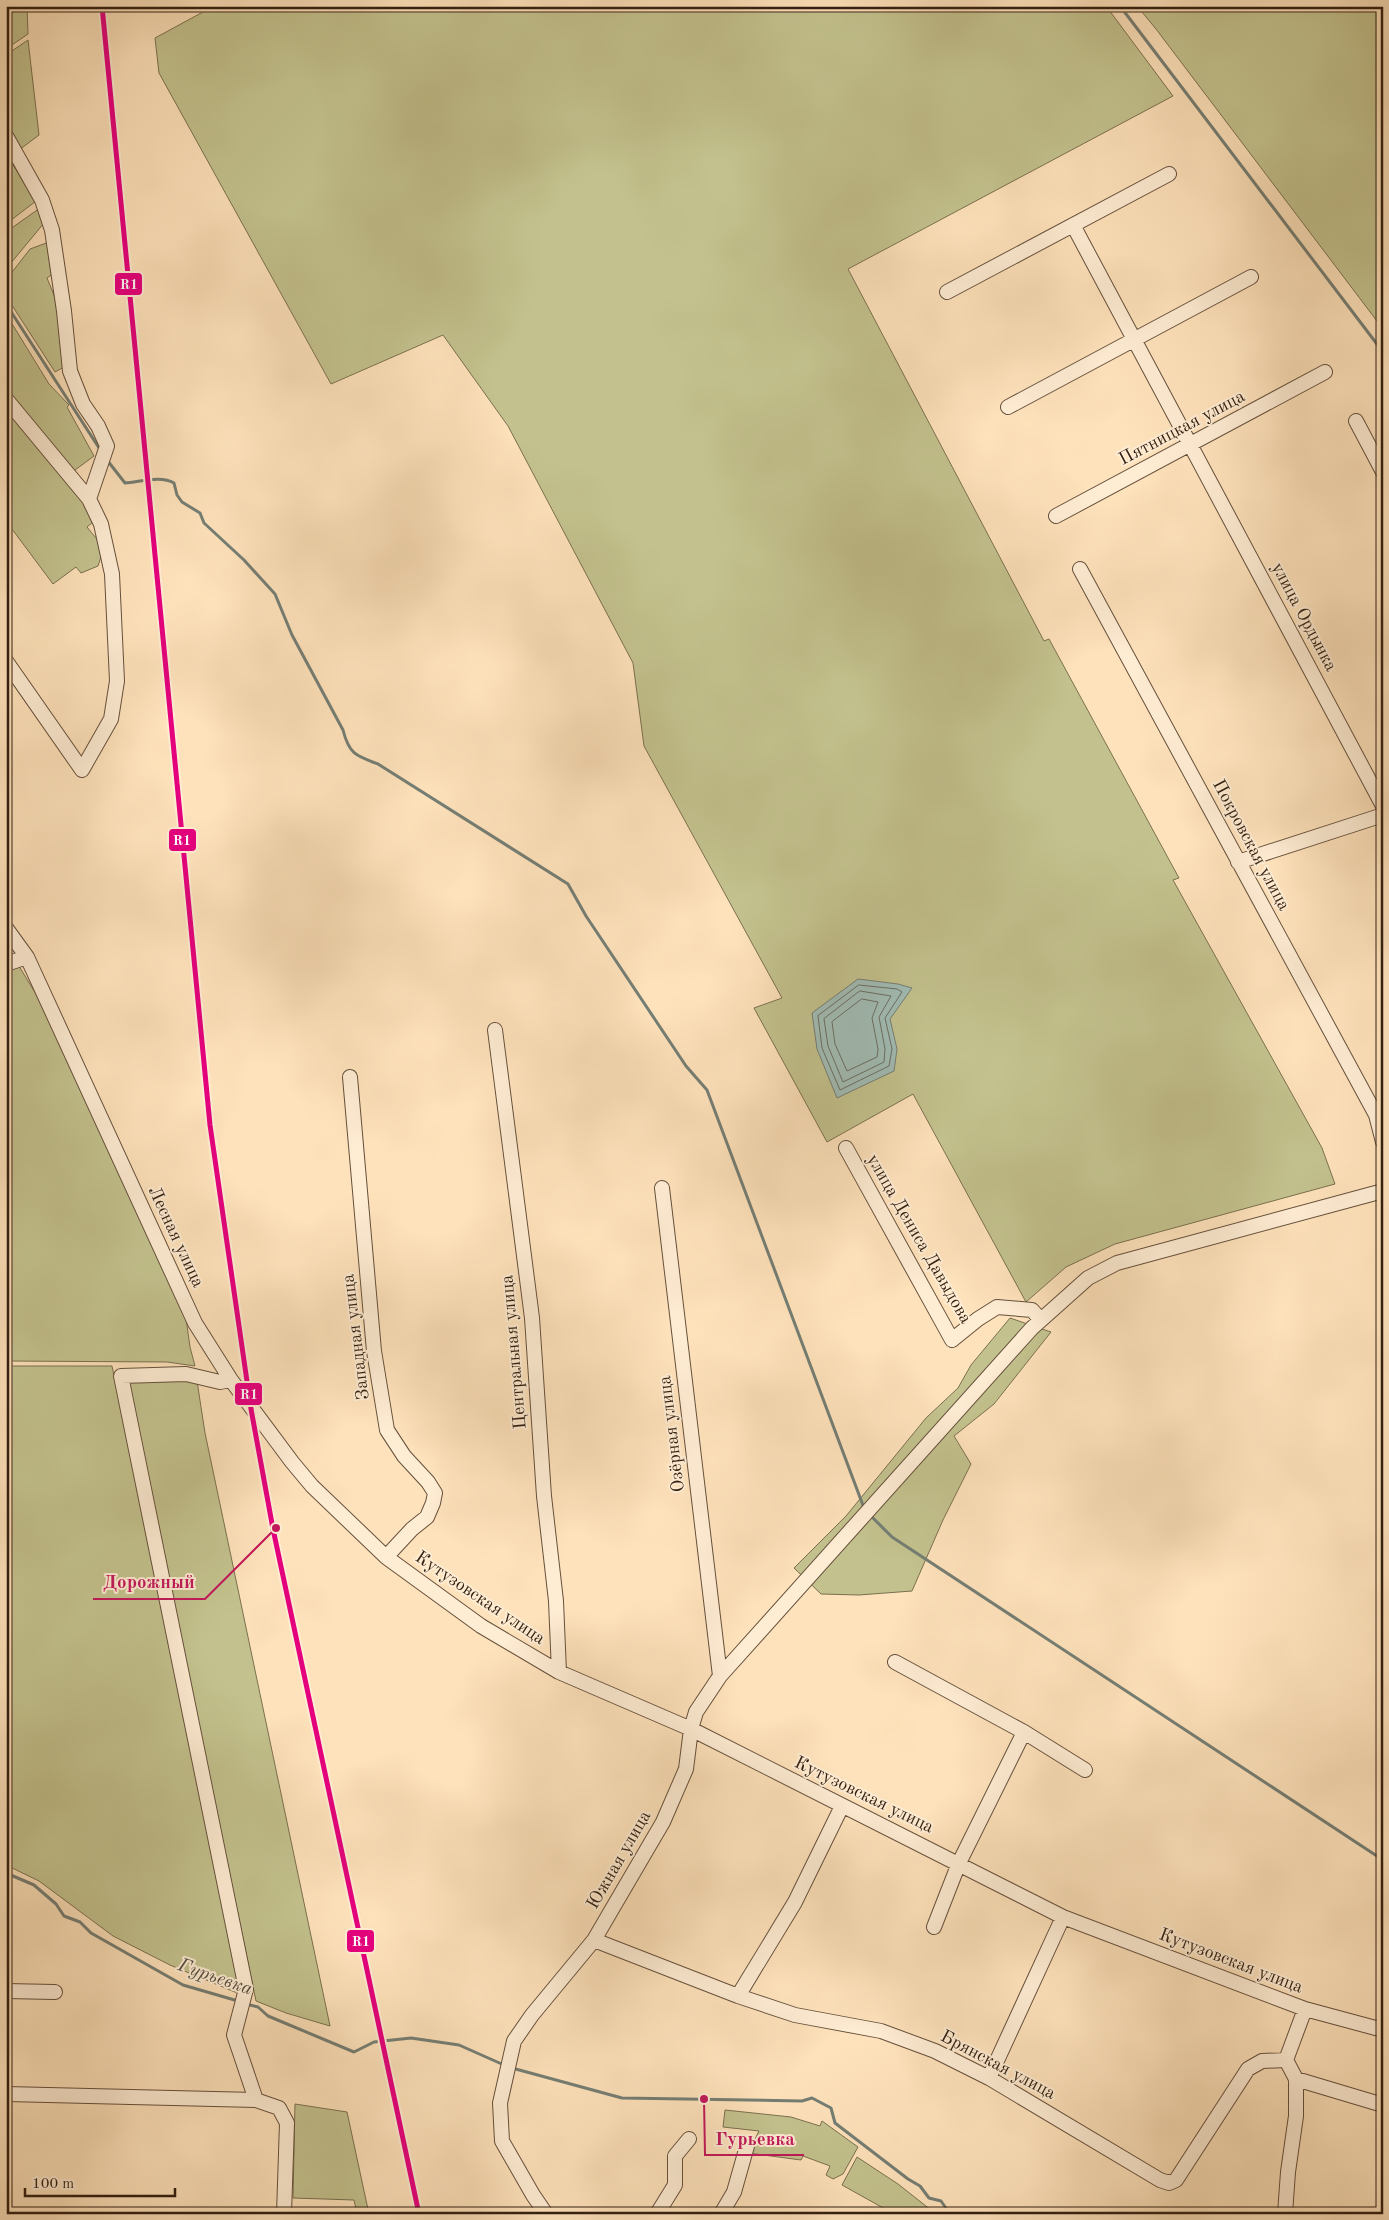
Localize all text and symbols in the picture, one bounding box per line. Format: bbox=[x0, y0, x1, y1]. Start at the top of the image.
line badge: R1 bbox=[114, 272, 143, 296]
text: R1 bbox=[120, 278, 138, 292]
street label: Пятницкая улица bbox=[1116, 387, 1248, 469]
street label: улица Ордынка bbox=[1268, 560, 1340, 674]
street label: Покровская улица bbox=[1209, 777, 1293, 913]
line badge: R1 bbox=[168, 828, 197, 852]
text: R1 bbox=[173, 834, 191, 848]
street label: улица Дениса Давыдова bbox=[863, 1151, 975, 1327]
street label: Лесная улица bbox=[145, 1184, 207, 1290]
street label: Западная улица bbox=[339, 1273, 373, 1401]
street label: Центральная улица bbox=[498, 1274, 530, 1430]
street label: Озёрная улица bbox=[656, 1375, 688, 1493]
line badge: R1 bbox=[234, 1382, 263, 1406]
text: R1 bbox=[240, 1388, 258, 1402]
street label: Кутузовская улица bbox=[412, 1548, 548, 1648]
callout: Дорожный bbox=[93, 1565, 205, 1599]
text: Дорожный bbox=[103, 1574, 195, 1593]
street label: Кутузовская улица bbox=[792, 1754, 936, 1837]
street label: Южная улица bbox=[584, 1808, 654, 1912]
street label: Кутузовская улица bbox=[1157, 1925, 1305, 1997]
line badge: R1 bbox=[346, 1929, 375, 1953]
text: R1 bbox=[352, 1935, 370, 1949]
water label: Гурьевка bbox=[174, 1956, 255, 2000]
street label: Брянская улица bbox=[937, 2027, 1059, 2103]
callout: Гурьевка bbox=[705, 2121, 804, 2155]
text: Гурьевка bbox=[715, 2131, 795, 2150]
scale bar bbox=[25, 2165, 175, 2197]
text: 100 m bbox=[32, 2177, 74, 2192]

